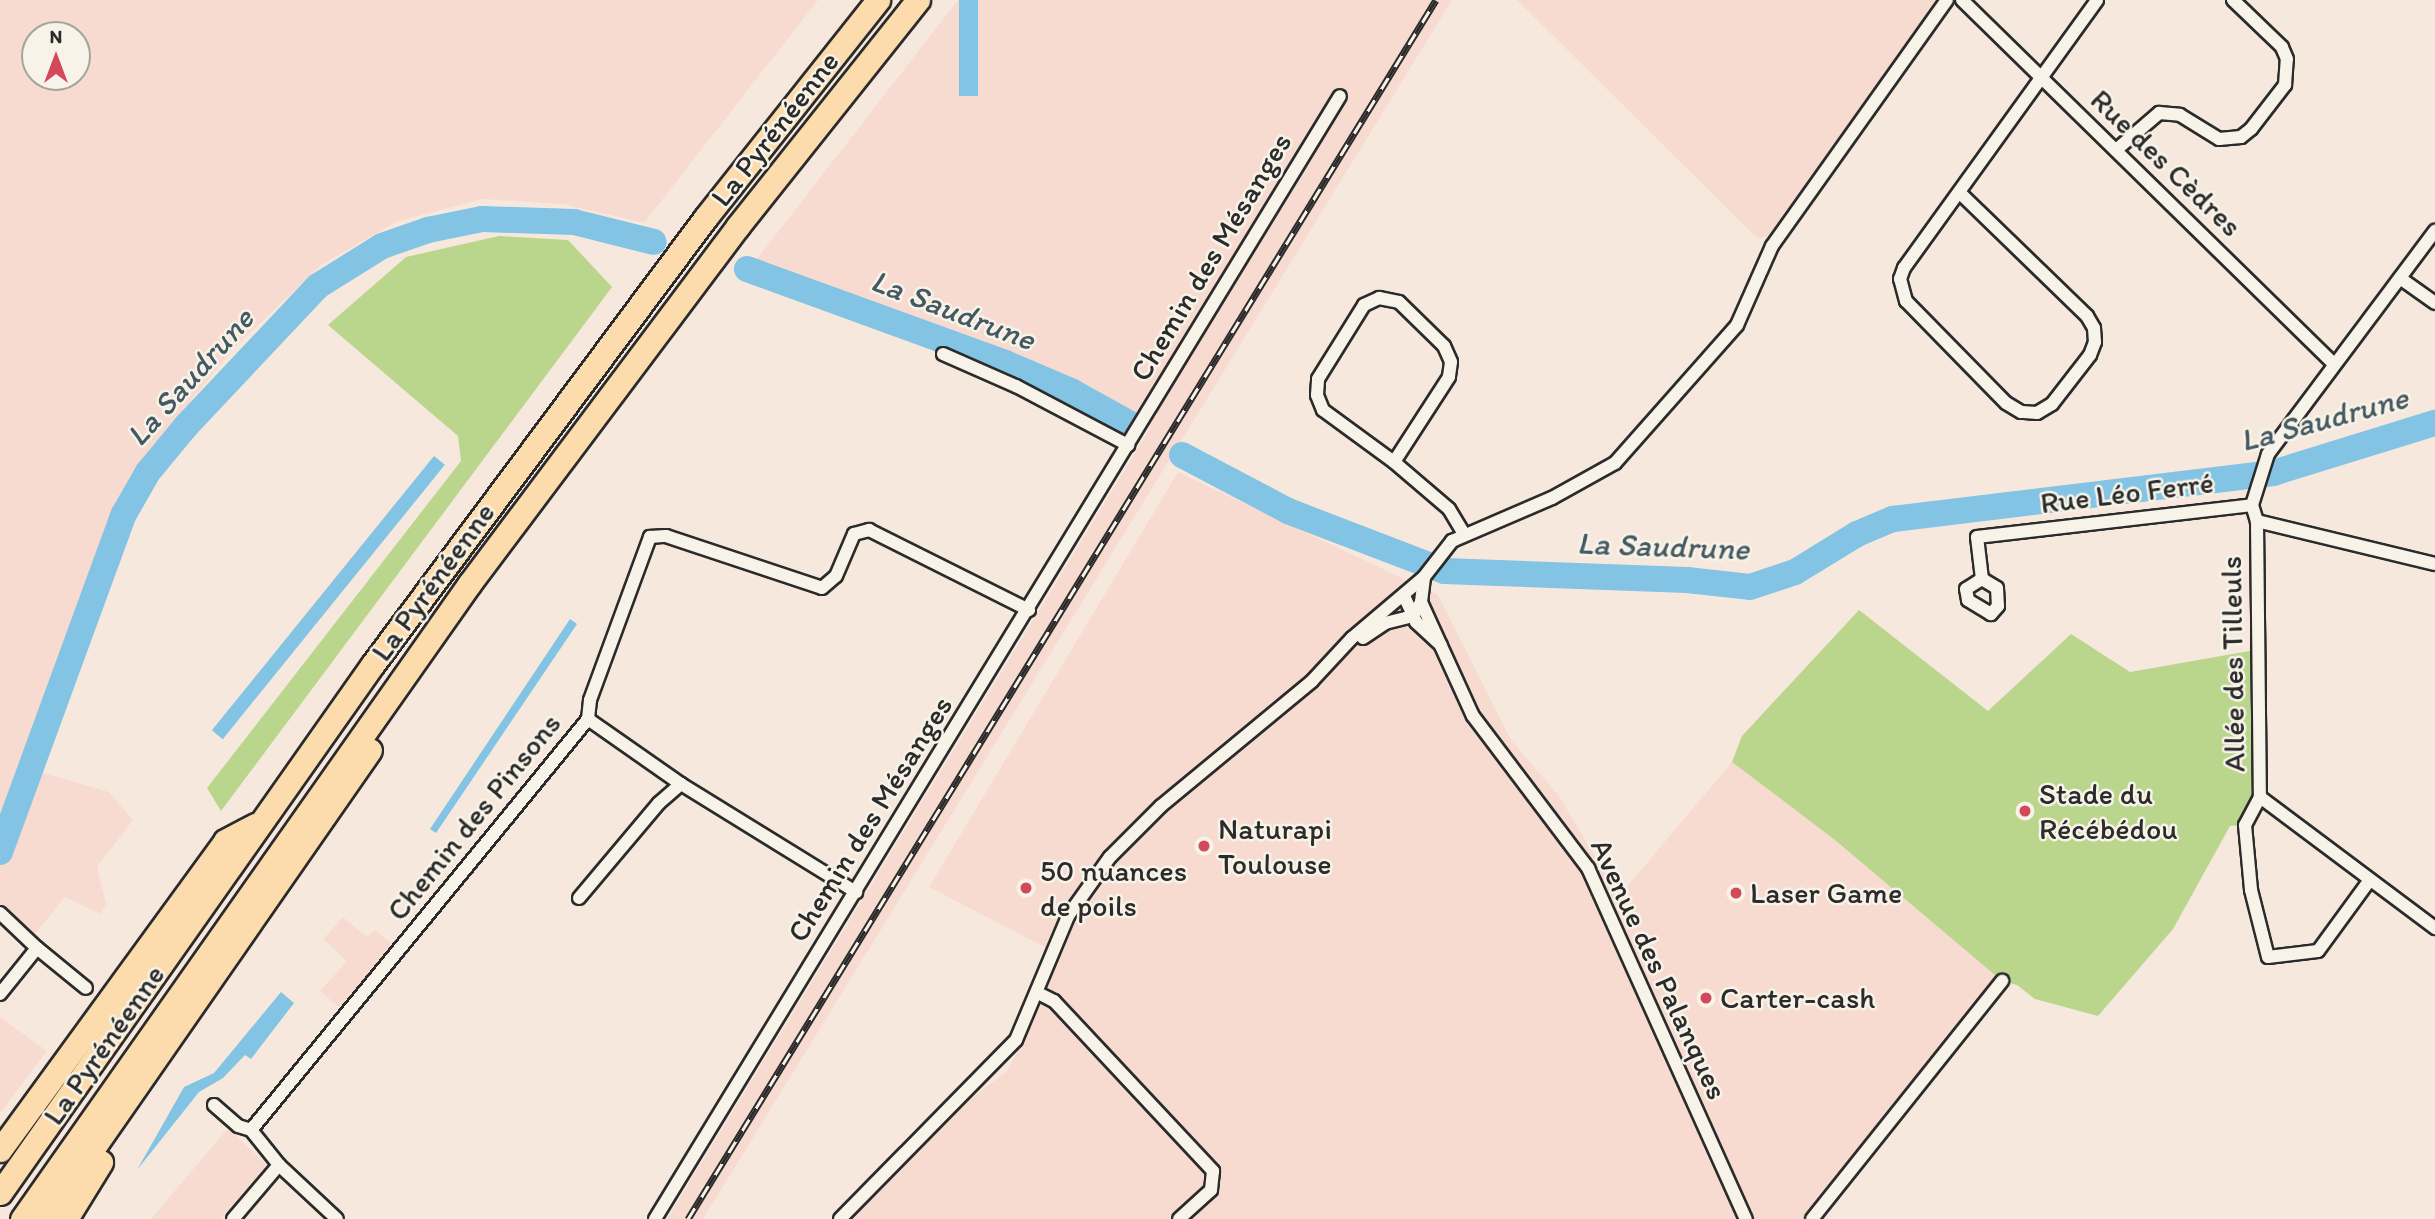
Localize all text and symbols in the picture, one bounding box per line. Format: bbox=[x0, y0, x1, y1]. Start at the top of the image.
north arrow bbox=[21, 21, 91, 91]
text: N bbox=[50, 25, 62, 48]
street label: La Pyrénéenne bbox=[703, 44, 847, 214]
street label: Rue des Cèdres bbox=[2083, 82, 2249, 244]
street label: Chemin des Mésanges bbox=[1123, 127, 1299, 387]
water label: La Saudrune bbox=[865, 261, 1041, 359]
water label: La Saudrune bbox=[118, 300, 262, 454]
water label: La Saudrune bbox=[2235, 378, 2413, 460]
street label: Rue Léo Ferré bbox=[2039, 465, 2215, 521]
street label: La Pyrénéenne bbox=[364, 496, 502, 668]
water label: La Saudrune bbox=[1576, 524, 1750, 568]
street label: Allée des Tilleuls bbox=[2213, 555, 2253, 773]
street label: Chemin des Mésanges bbox=[780, 690, 960, 948]
street label: Chemin des Pinsons bbox=[379, 706, 569, 928]
place label: Stade du Récébédou bbox=[2039, 776, 2178, 846]
marker: Stade du Récébédou bbox=[2017, 803, 2033, 819]
place label: Naturapi Toulouse bbox=[1218, 811, 1332, 882]
street label: Avenue des Palanques bbox=[1583, 834, 1735, 1104]
marker: Naturapi Toulouse bbox=[1196, 838, 1212, 854]
place label: 50 nuances de poils bbox=[1040, 853, 1187, 923]
place label: Laser Game bbox=[1750, 875, 1902, 911]
marker: 50 nuances de poils bbox=[1018, 880, 1034, 896]
marker: Laser Game bbox=[1728, 885, 1744, 901]
street label: La Pyrénéenne bbox=[36, 958, 172, 1132]
place label: Carter-cash bbox=[1720, 980, 1875, 1016]
marker: Carter-cash bbox=[1698, 990, 1714, 1006]

